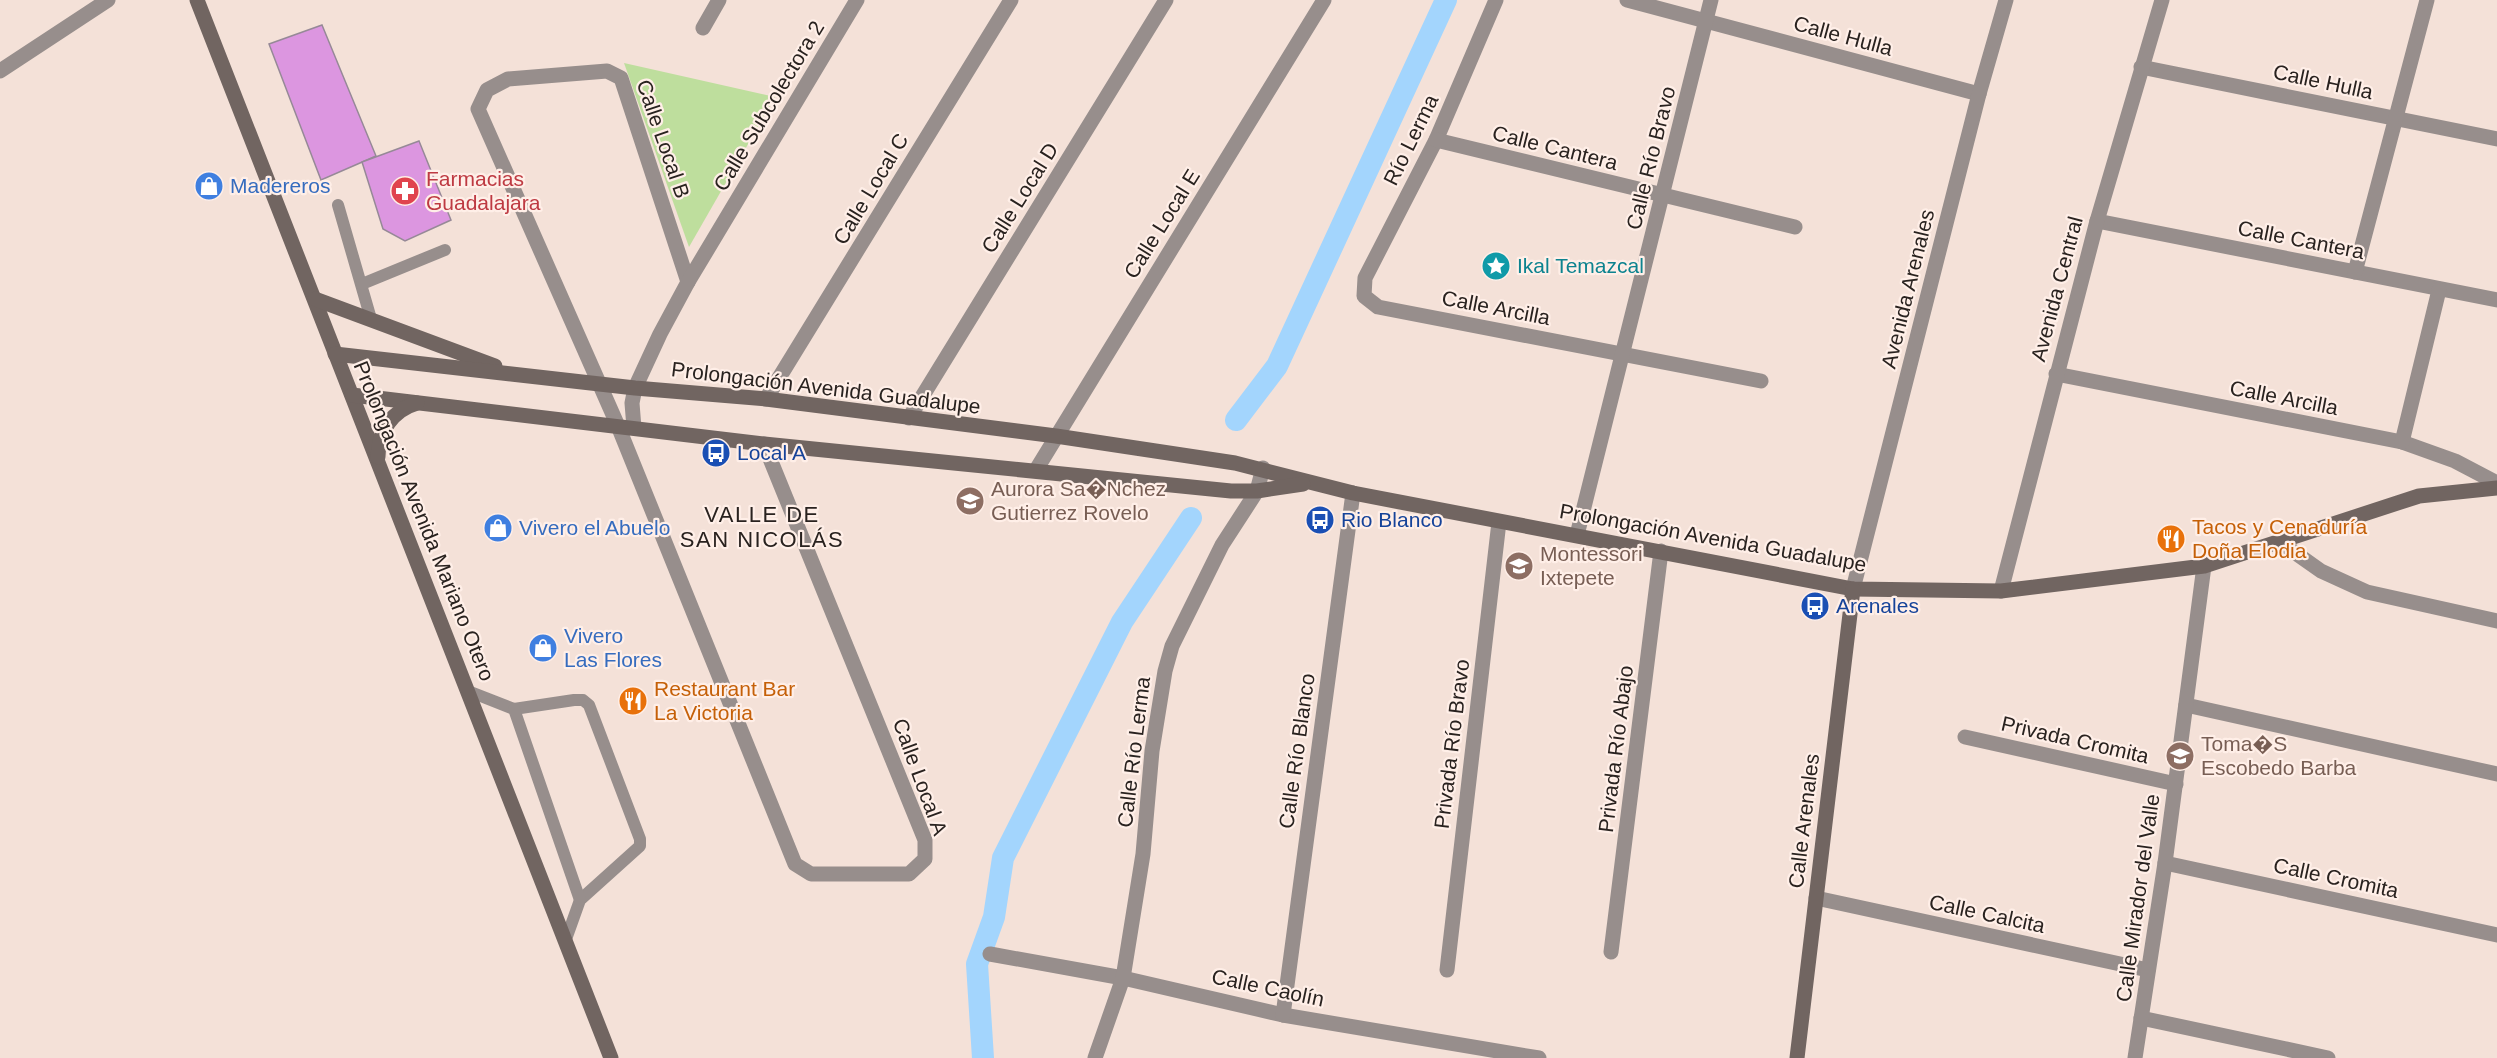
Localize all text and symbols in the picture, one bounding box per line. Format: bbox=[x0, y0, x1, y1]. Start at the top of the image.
street label: Calle Hulla bbox=[1791, 11, 1895, 60]
street label: Calle Subcolectora 2 bbox=[709, 17, 828, 195]
street label: Calle Hulla bbox=[2271, 60, 2375, 103]
street label: Calle Local B bbox=[632, 77, 694, 201]
street label: Calle Río Bravo bbox=[1622, 84, 1679, 232]
street label: Río Lerma bbox=[1379, 90, 1443, 189]
street label: Calle Cantera bbox=[1490, 121, 1621, 174]
street label: Calle Local C bbox=[829, 129, 913, 248]
street label: Calle Local D bbox=[977, 139, 1062, 257]
street label: Calle Local E bbox=[1119, 165, 1204, 282]
place label: Farmacias Guadalajara bbox=[426, 167, 541, 214]
shop icon: Madereros bbox=[193, 170, 225, 202]
place label: Madereros bbox=[230, 174, 330, 197]
pharmacy icon: Farmacias Guadalajara bbox=[389, 175, 421, 207]
street label: Avenida Arenales bbox=[1877, 207, 1938, 371]
street label: Avenida Central bbox=[2026, 214, 2087, 364]
street label: Calle Cantera bbox=[2236, 216, 2367, 263]
place icon: Ikal Temazcal bbox=[1480, 250, 1512, 282]
place label: Ikal Temazcal bbox=[1517, 254, 1644, 277]
street label: Calle Arcilla bbox=[1440, 286, 1552, 329]
street label: Prolongación Avenida Guadalupe bbox=[670, 357, 982, 418]
street label: Prolongación Avenida Mariano Otero bbox=[350, 358, 499, 684]
street label: Calle Arcilla bbox=[2228, 376, 2340, 419]
bus stop icon: Local A bbox=[700, 437, 732, 469]
place label: Local A bbox=[737, 441, 806, 464]
place label: Aurora Sa�Nchez Gutierrez Rovelo bbox=[991, 477, 1166, 524]
school or university icon: Aurora Sa�Nchez Gutierrez Rovelo bbox=[954, 485, 986, 517]
street label: Prolongación Avenida Guadalupe bbox=[1558, 499, 1868, 576]
district label: VALLE DE SAN NICOLÁS bbox=[680, 502, 844, 552]
bus stop icon: Rio Blanco bbox=[1304, 504, 1336, 536]
place label: Rio Blanco bbox=[1341, 508, 1443, 531]
shop icon: Vivero el Abuelo bbox=[482, 512, 514, 544]
place label: Tacos y Cenaduría Doña Elodia bbox=[2192, 515, 2367, 562]
place label: Vivero el Abuelo bbox=[519, 516, 670, 539]
restaurant icon: Tacos y Cenaduría Doña Elodia bbox=[2155, 523, 2187, 555]
place label: Montessori Ixtepete bbox=[1540, 542, 1643, 589]
school or university icon: Montessori Ixtepete bbox=[1503, 550, 1535, 582]
bus stop icon: Arenales bbox=[1799, 590, 1831, 622]
place label: Arenales bbox=[1836, 594, 1919, 617]
place label: Vivero Las Flores bbox=[564, 624, 662, 671]
shop icon: Vivero Las Flores bbox=[527, 632, 559, 664]
street label: Privada Río Bravo bbox=[1430, 658, 1473, 830]
street label: Privada Río Abajo bbox=[1594, 664, 1637, 834]
street label: Calle Río Blanco bbox=[1274, 672, 1319, 830]
street label: Calle Río Lerma bbox=[1113, 675, 1154, 829]
place label: Restaurant Bar La Victoria bbox=[654, 677, 795, 724]
restaurant icon: Restaurant Bar La Victoria bbox=[617, 685, 649, 717]
street label: Privada Cromita bbox=[1999, 711, 2151, 768]
street label: Calle Local A bbox=[889, 715, 952, 838]
place label: Toma�S Escobedo Barba bbox=[2201, 732, 2357, 779]
school or university icon: Toma�S Escobedo Barba bbox=[2164, 740, 2196, 772]
street label: Calle Arenales bbox=[1784, 752, 1823, 890]
street label: Calle Mirador del Valle bbox=[2112, 792, 2163, 1003]
street label: Calle Cromita bbox=[2272, 853, 2401, 902]
street label: Calle Calcita bbox=[1927, 890, 2047, 937]
street label: Calle Caolín bbox=[1210, 964, 1326, 1011]

